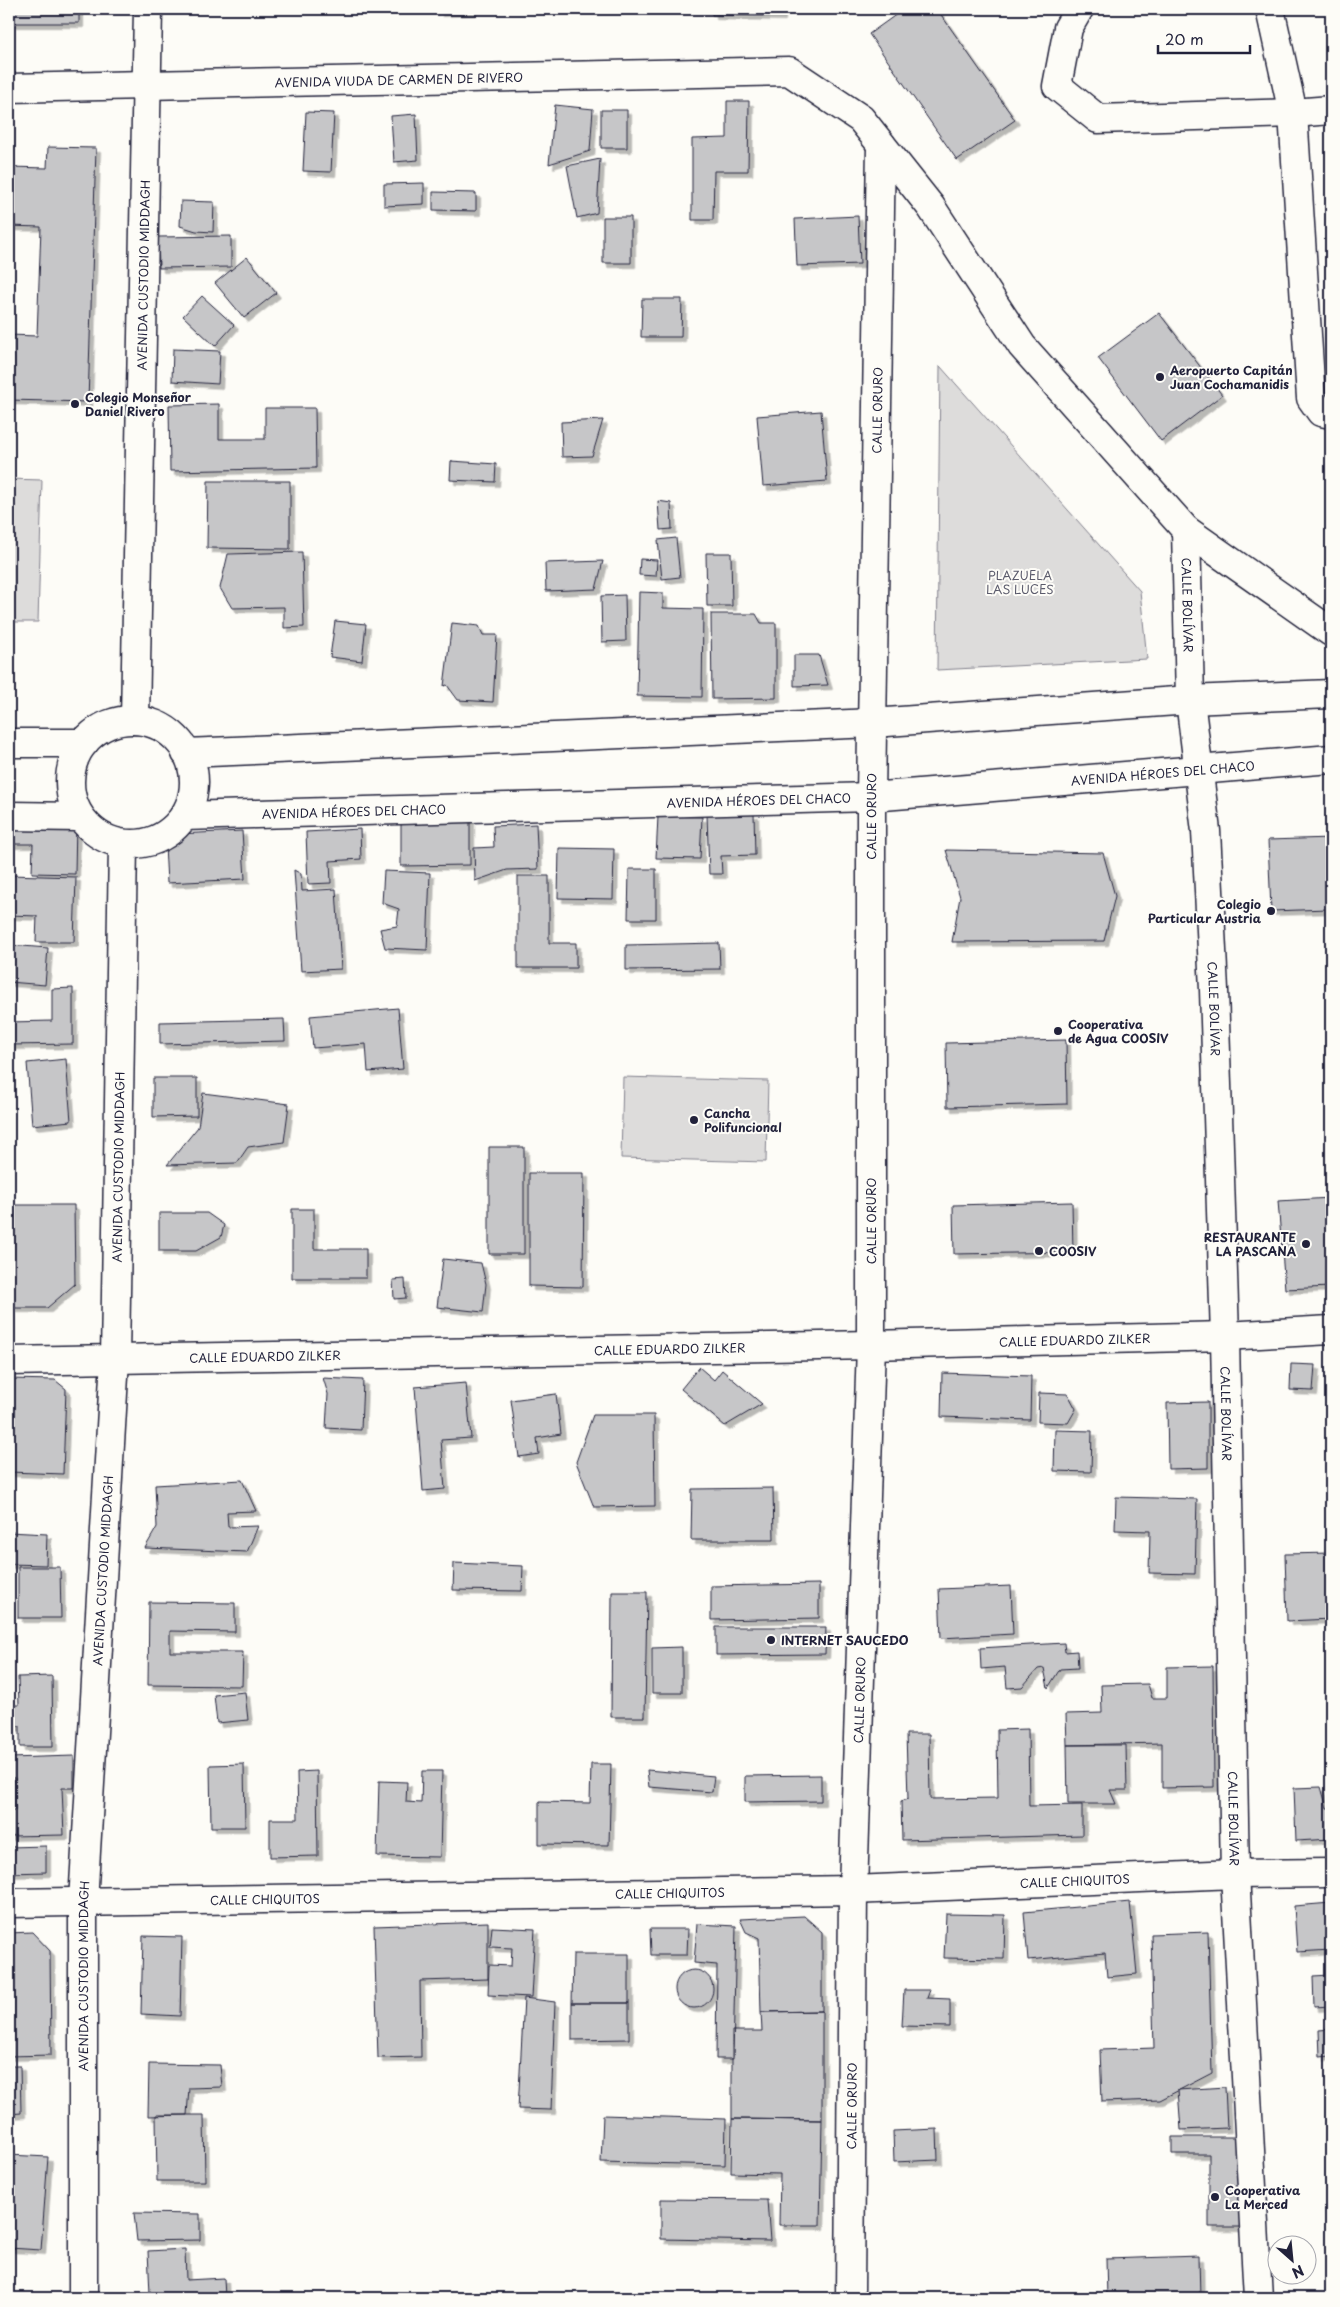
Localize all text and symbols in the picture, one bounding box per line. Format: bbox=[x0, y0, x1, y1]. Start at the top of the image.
scale bar bbox=[1158, 22, 1250, 54]
text: 20 m bbox=[1165, 27, 1204, 50]
street label: AVENIDA VIUDA DE CARMEN DE RIVERO bbox=[274, 68, 523, 91]
street label: AVENIDA CUSTODIO MIDDAGH bbox=[132, 180, 154, 371]
place label: Aeropuerto Capitán Juan Cochamanidis bbox=[1169, 361, 1293, 393]
street label: CALLE ORURO bbox=[867, 367, 887, 454]
marker: Aeropuerto Capitán Juan Cochamanidis bbox=[1154, 371, 1166, 383]
place label: Colegio Monseñor Daniel Rivero bbox=[85, 388, 192, 420]
marker: Colegio Monseñor Daniel Rivero bbox=[69, 398, 81, 410]
street label: CALLE BOLÍVAR bbox=[1178, 557, 1198, 653]
park label: PLAZUELA LAS LUCES bbox=[986, 566, 1054, 598]
street label: AVENIDA HÉROES DEL CHACO bbox=[1070, 756, 1255, 789]
street label: CALLE ORURO bbox=[862, 773, 880, 860]
street label: AVENIDA HÉROES DEL CHACO bbox=[666, 789, 851, 812]
street label: AVENIDA HÉROES DEL CHACO bbox=[262, 800, 446, 823]
place label: Colegio Particular Austria bbox=[1148, 895, 1262, 927]
marker: Colegio Particular Austria bbox=[1265, 905, 1277, 917]
street label: CALLE BOLÍVAR bbox=[1204, 961, 1225, 1056]
place label: Cooperativa de Agua COOSIV bbox=[1068, 1015, 1169, 1047]
marker: Cooperativa de Agua COOSIV bbox=[1052, 1025, 1064, 1037]
street label: AVENIDA CUSTODIO MIDDAGH bbox=[108, 1071, 128, 1262]
place label: Cancha Polifuncional bbox=[704, 1104, 782, 1136]
marker: Cancha Polifuncional bbox=[688, 1114, 700, 1126]
street label: CALLE ORURO bbox=[862, 1178, 880, 1264]
place label: RESTAURANTE LA PASCANA bbox=[1204, 1228, 1297, 1260]
marker: RESTAURANTE LA PASCANA bbox=[1300, 1238, 1312, 1250]
place label: COOSIV bbox=[1049, 1242, 1097, 1260]
marker: COOSIV bbox=[1033, 1245, 1045, 1257]
street label: CALLE EDUARDO ZILKER bbox=[999, 1329, 1151, 1351]
street label: CALLE EDUARDO ZILKER bbox=[594, 1338, 746, 1359]
street label: CALLE EDUARDO ZILKER bbox=[189, 1346, 341, 1367]
street label: CALLE BOLÍVAR bbox=[1217, 1366, 1236, 1461]
street label: AVENIDA CUSTODIO MIDDAGH bbox=[88, 1475, 117, 1666]
place label: INTERNET SAUCEDO bbox=[781, 1631, 909, 1649]
marker: INTERNET SAUCEDO bbox=[765, 1634, 777, 1646]
street label: CALLE ORURO bbox=[849, 1656, 870, 1744]
street label: CALLE BOLÍVAR bbox=[1224, 1771, 1244, 1866]
street label: CALLE CHIQUITOS bbox=[1019, 1869, 1130, 1892]
street label: AVENIDA CUSTODIO MIDDAGH bbox=[74, 1880, 93, 2071]
street label: CALLE CHIQUITOS bbox=[615, 1883, 725, 1903]
street label: CALLE CHIQUITOS bbox=[210, 1889, 320, 1909]
street label: CALLE ORURO bbox=[842, 2062, 861, 2149]
place label: Cooperativa La Merced bbox=[1225, 2181, 1301, 2213]
marker: Cooperativa La Merced bbox=[1209, 2191, 1221, 2203]
north arrow bbox=[1268, 2234, 1318, 2284]
text: N bbox=[1288, 2260, 1308, 2284]

